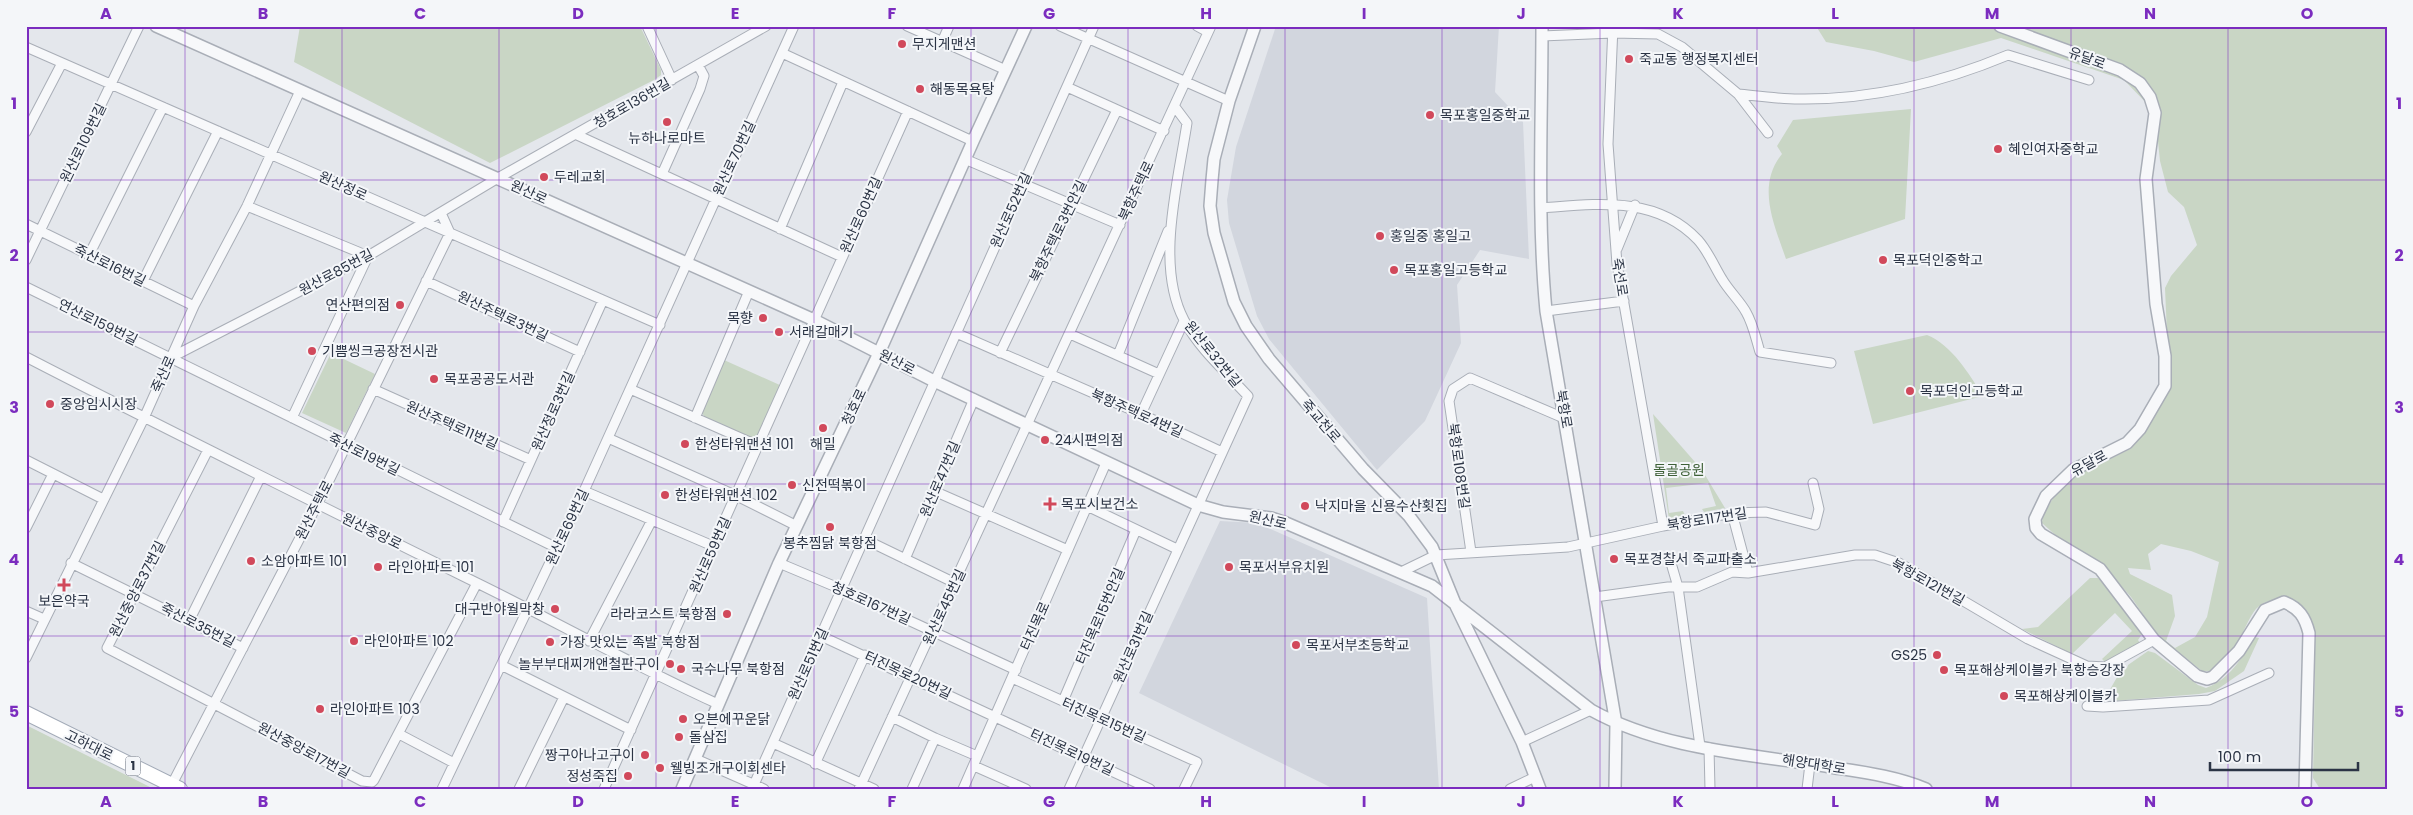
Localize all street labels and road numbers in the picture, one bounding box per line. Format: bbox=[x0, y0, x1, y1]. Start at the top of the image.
street label: 유달로 bbox=[2065, 42, 2109, 74]
street label: 청호로136번길 bbox=[590, 73, 674, 133]
street label: 원산로109번길 bbox=[55, 100, 111, 186]
street label: 원산로70번길 bbox=[708, 117, 760, 199]
street label: 북항주택로 bbox=[1113, 157, 1159, 224]
street label: 원산정로 bbox=[315, 166, 371, 206]
street label: 원산로52번길 bbox=[985, 169, 1037, 251]
street label: 원산로60번길 bbox=[835, 173, 887, 257]
street label: 원산로 bbox=[507, 175, 551, 209]
street label: 북항주택로3번안길 bbox=[1025, 177, 1091, 285]
street label: 죽산로16번길 bbox=[71, 239, 149, 291]
street label: 원산로85번길 bbox=[295, 244, 377, 300]
street label: 죽선로 bbox=[1607, 256, 1633, 298]
street label: 원산주택로3번길 bbox=[454, 286, 552, 346]
street label: 연산로159번길 bbox=[55, 294, 141, 350]
street label: 원산로32번길 bbox=[1180, 316, 1246, 392]
street label: 원산로 bbox=[875, 344, 919, 380]
street label: 죽산로 bbox=[146, 352, 180, 396]
street label: 원산정로3번길 bbox=[526, 368, 580, 454]
street label: 북항주택로4번길 bbox=[1088, 384, 1186, 442]
street label: 청호로 bbox=[837, 385, 871, 429]
street label: 북항로 bbox=[1551, 388, 1577, 430]
street label: 죽교천로 bbox=[1297, 395, 1346, 447]
street label: 원산주택로11번길 bbox=[403, 396, 501, 454]
street label: 북항로108번길 bbox=[1443, 422, 1475, 510]
street label: 죽산로19번길 bbox=[325, 428, 403, 480]
street label: 원산로47번길 bbox=[915, 438, 965, 520]
street label: 유달로 bbox=[2067, 445, 2111, 481]
street label: 원산주택로 bbox=[290, 477, 338, 543]
street label: 원산로69번길 bbox=[541, 486, 593, 568]
street label: 북항로117번길 bbox=[1665, 503, 1749, 535]
street label: 원산로 bbox=[1247, 506, 1289, 534]
street label: 원산중앙로 bbox=[339, 508, 405, 554]
street label: 원산로59번길 bbox=[684, 513, 736, 597]
street label: 원산중앙로37번길 bbox=[104, 537, 170, 641]
street label: 북항로121번길 bbox=[1888, 554, 1968, 610]
street label: 터진목로15번안길 bbox=[1071, 564, 1129, 668]
street label: 원산로45번길 bbox=[918, 566, 970, 648]
street label: 청호로167번길 bbox=[828, 576, 914, 630]
street label: 죽산로35번길 bbox=[157, 598, 239, 652]
street label: 터진목로 bbox=[1015, 598, 1055, 654]
street label: 원산로31번길 bbox=[1108, 608, 1158, 686]
street label: 원산로51번길 bbox=[783, 624, 833, 704]
street label: 터진목로20번길 bbox=[861, 646, 955, 704]
street label: 터진목로15번길 bbox=[1059, 692, 1149, 748]
street label: 원산중앙로17번길 bbox=[254, 717, 354, 783]
street label: 터진목로19번길 bbox=[1027, 724, 1117, 780]
street label: 고하대로 bbox=[61, 725, 117, 765]
street label: 해양대학로 bbox=[1781, 749, 1847, 779]
road number: 1 bbox=[126, 756, 140, 776]

